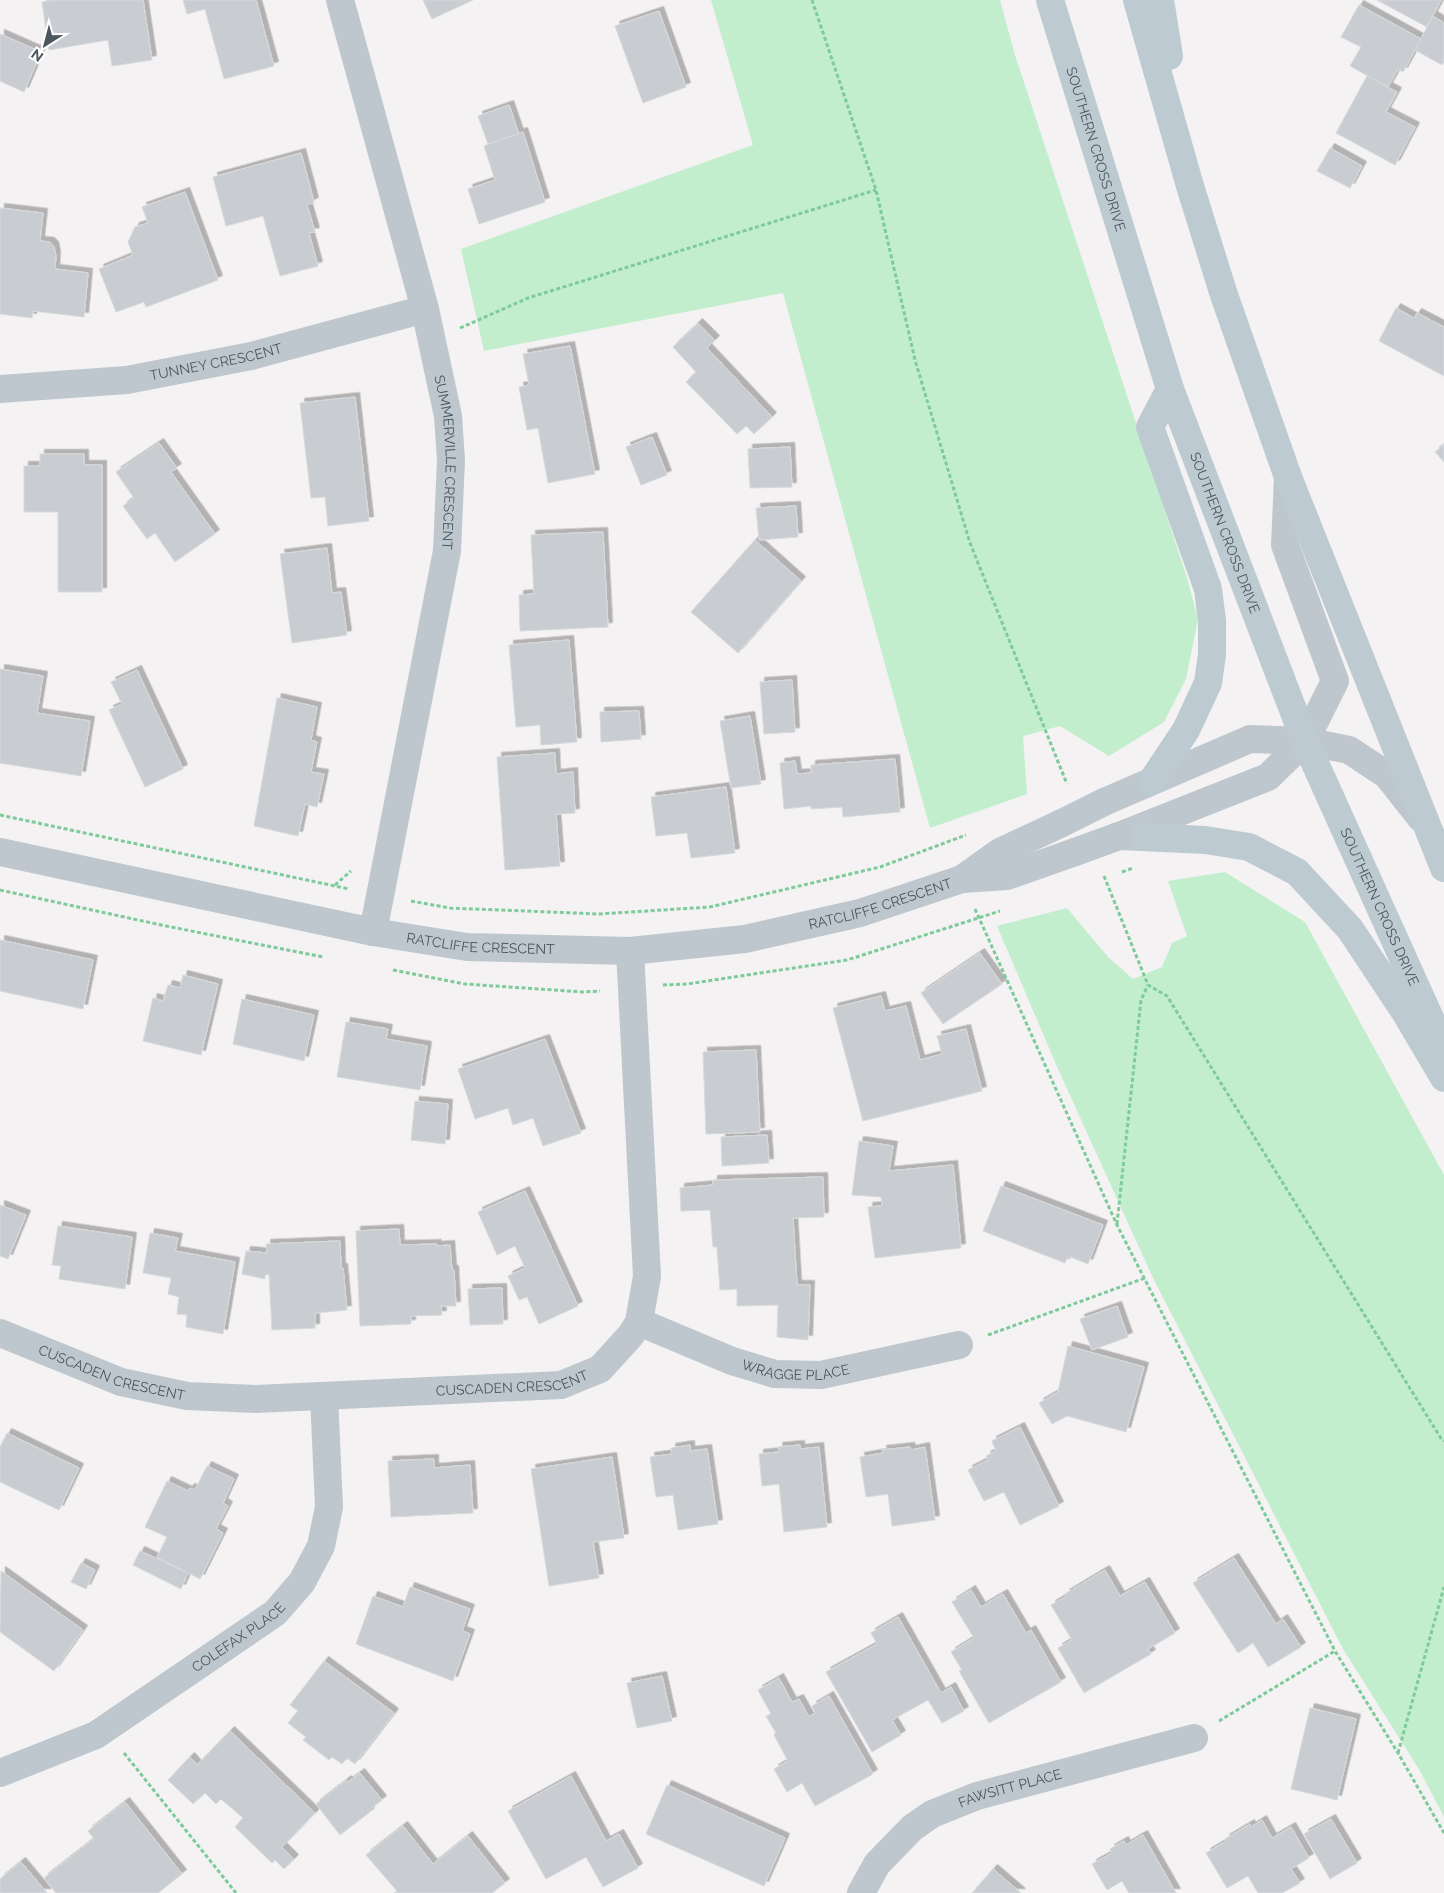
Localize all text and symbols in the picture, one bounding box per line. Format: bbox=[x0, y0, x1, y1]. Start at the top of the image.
north arrow bbox=[20, 20, 70, 70]
text: N bbox=[28, 46, 46, 65]
street label: SOUTHERN CROSS DRIVE bbox=[1063, 65, 1129, 233]
street label: TUNNEY CRESCENT bbox=[148, 340, 284, 383]
street label: SUMMERVILLE CRESCENT bbox=[431, 373, 459, 551]
street label: SOUTHERN CROSS DRIVE bbox=[1187, 450, 1263, 615]
street label: SOUTHERN CROSS DRIVE bbox=[1337, 826, 1422, 988]
street label: RATCLIFFE CRESCENT bbox=[807, 875, 954, 932]
street label: RATCLIFFE CRESCENT bbox=[405, 929, 555, 957]
street label: CUSCADEN CRESCENT bbox=[36, 1341, 187, 1403]
street label: WRAGGE PLACE bbox=[740, 1356, 851, 1383]
street label: CUSCADEN CRESCENT bbox=[435, 1367, 591, 1399]
street label: COLEFAX PLACE bbox=[189, 1599, 288, 1675]
street label: FAWSITT PLACE bbox=[956, 1766, 1063, 1811]

